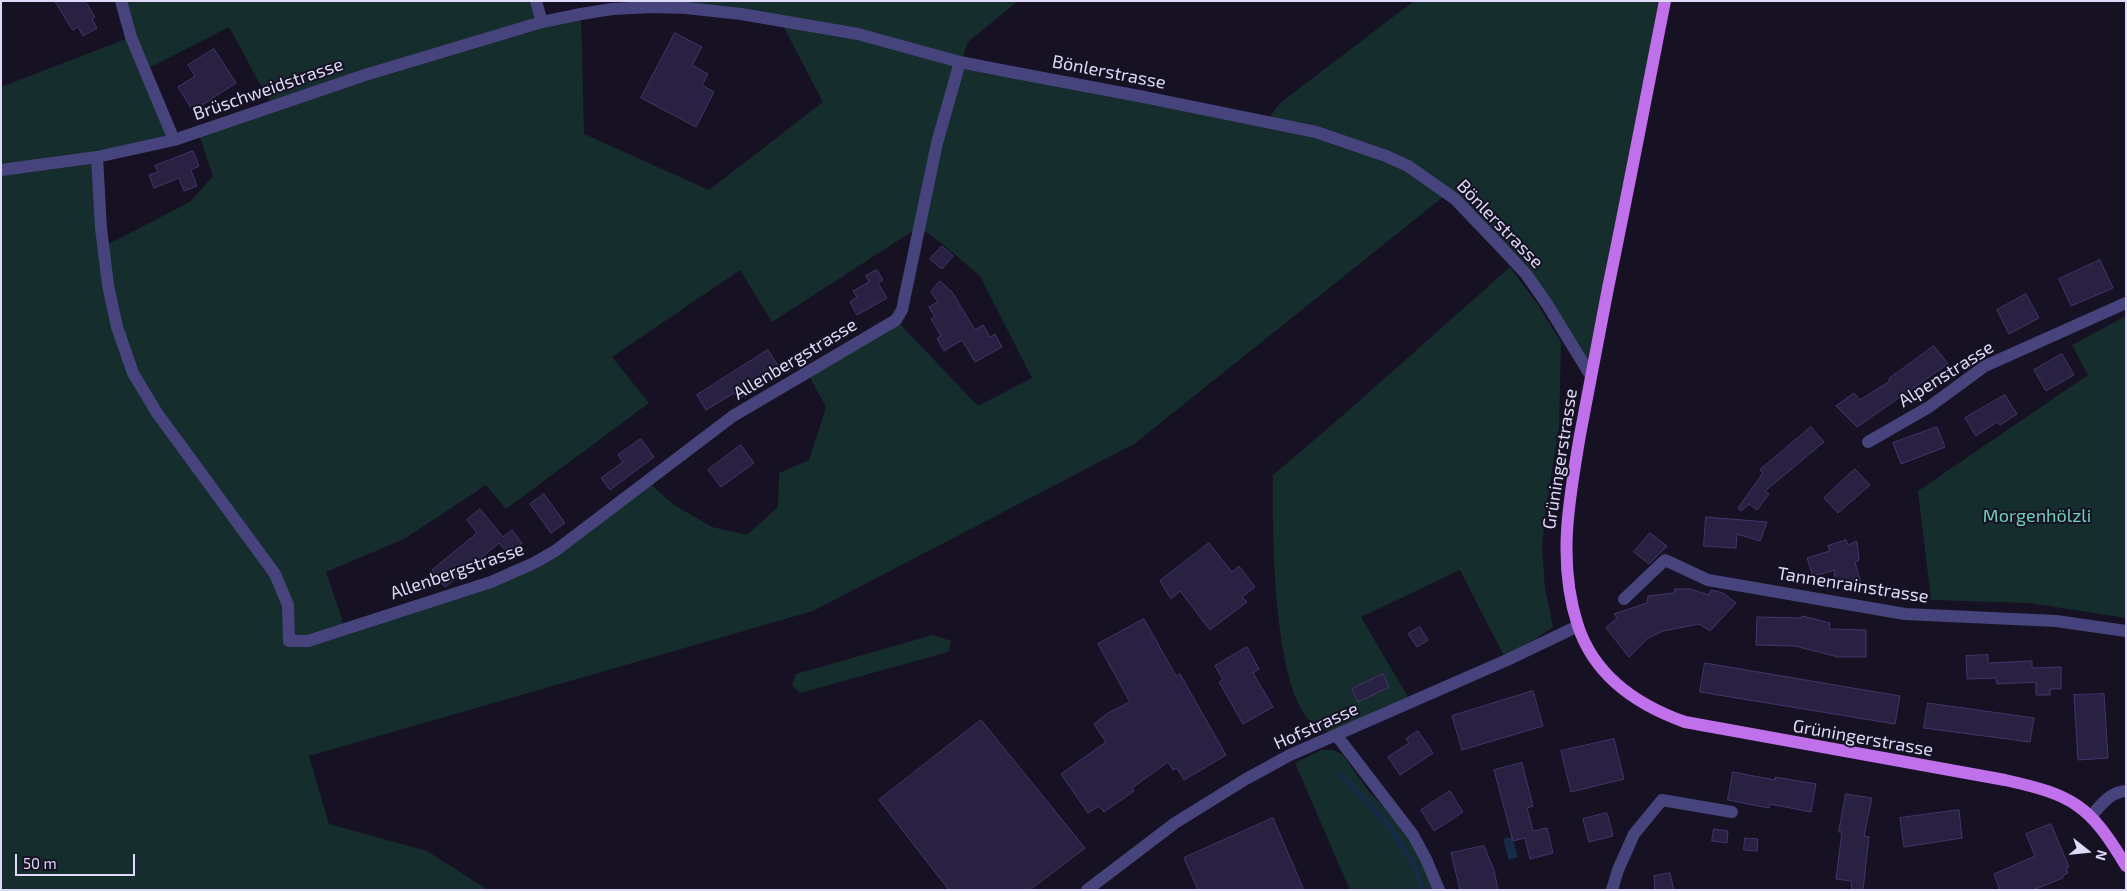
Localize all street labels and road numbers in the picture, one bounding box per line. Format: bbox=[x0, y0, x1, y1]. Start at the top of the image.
street label: Bönlerstrasse bbox=[1050, 50, 1168, 94]
street label: Brüschweidstrasse bbox=[190, 53, 346, 125]
street label: Bönlerstrasse bbox=[1452, 175, 1548, 273]
street label: Allenbergstrasse bbox=[729, 314, 861, 404]
street label: Alpenstrasse bbox=[1894, 336, 1998, 412]
street label: Grüningerstrasse bbox=[1538, 387, 1582, 531]
street label: Allenbergstrasse bbox=[387, 538, 527, 604]
street label: Tannenrainstrasse bbox=[1776, 562, 1930, 608]
street label: Hofstrasse bbox=[1270, 698, 1362, 754]
street label: Grüningerstrasse bbox=[1791, 715, 1935, 761]

